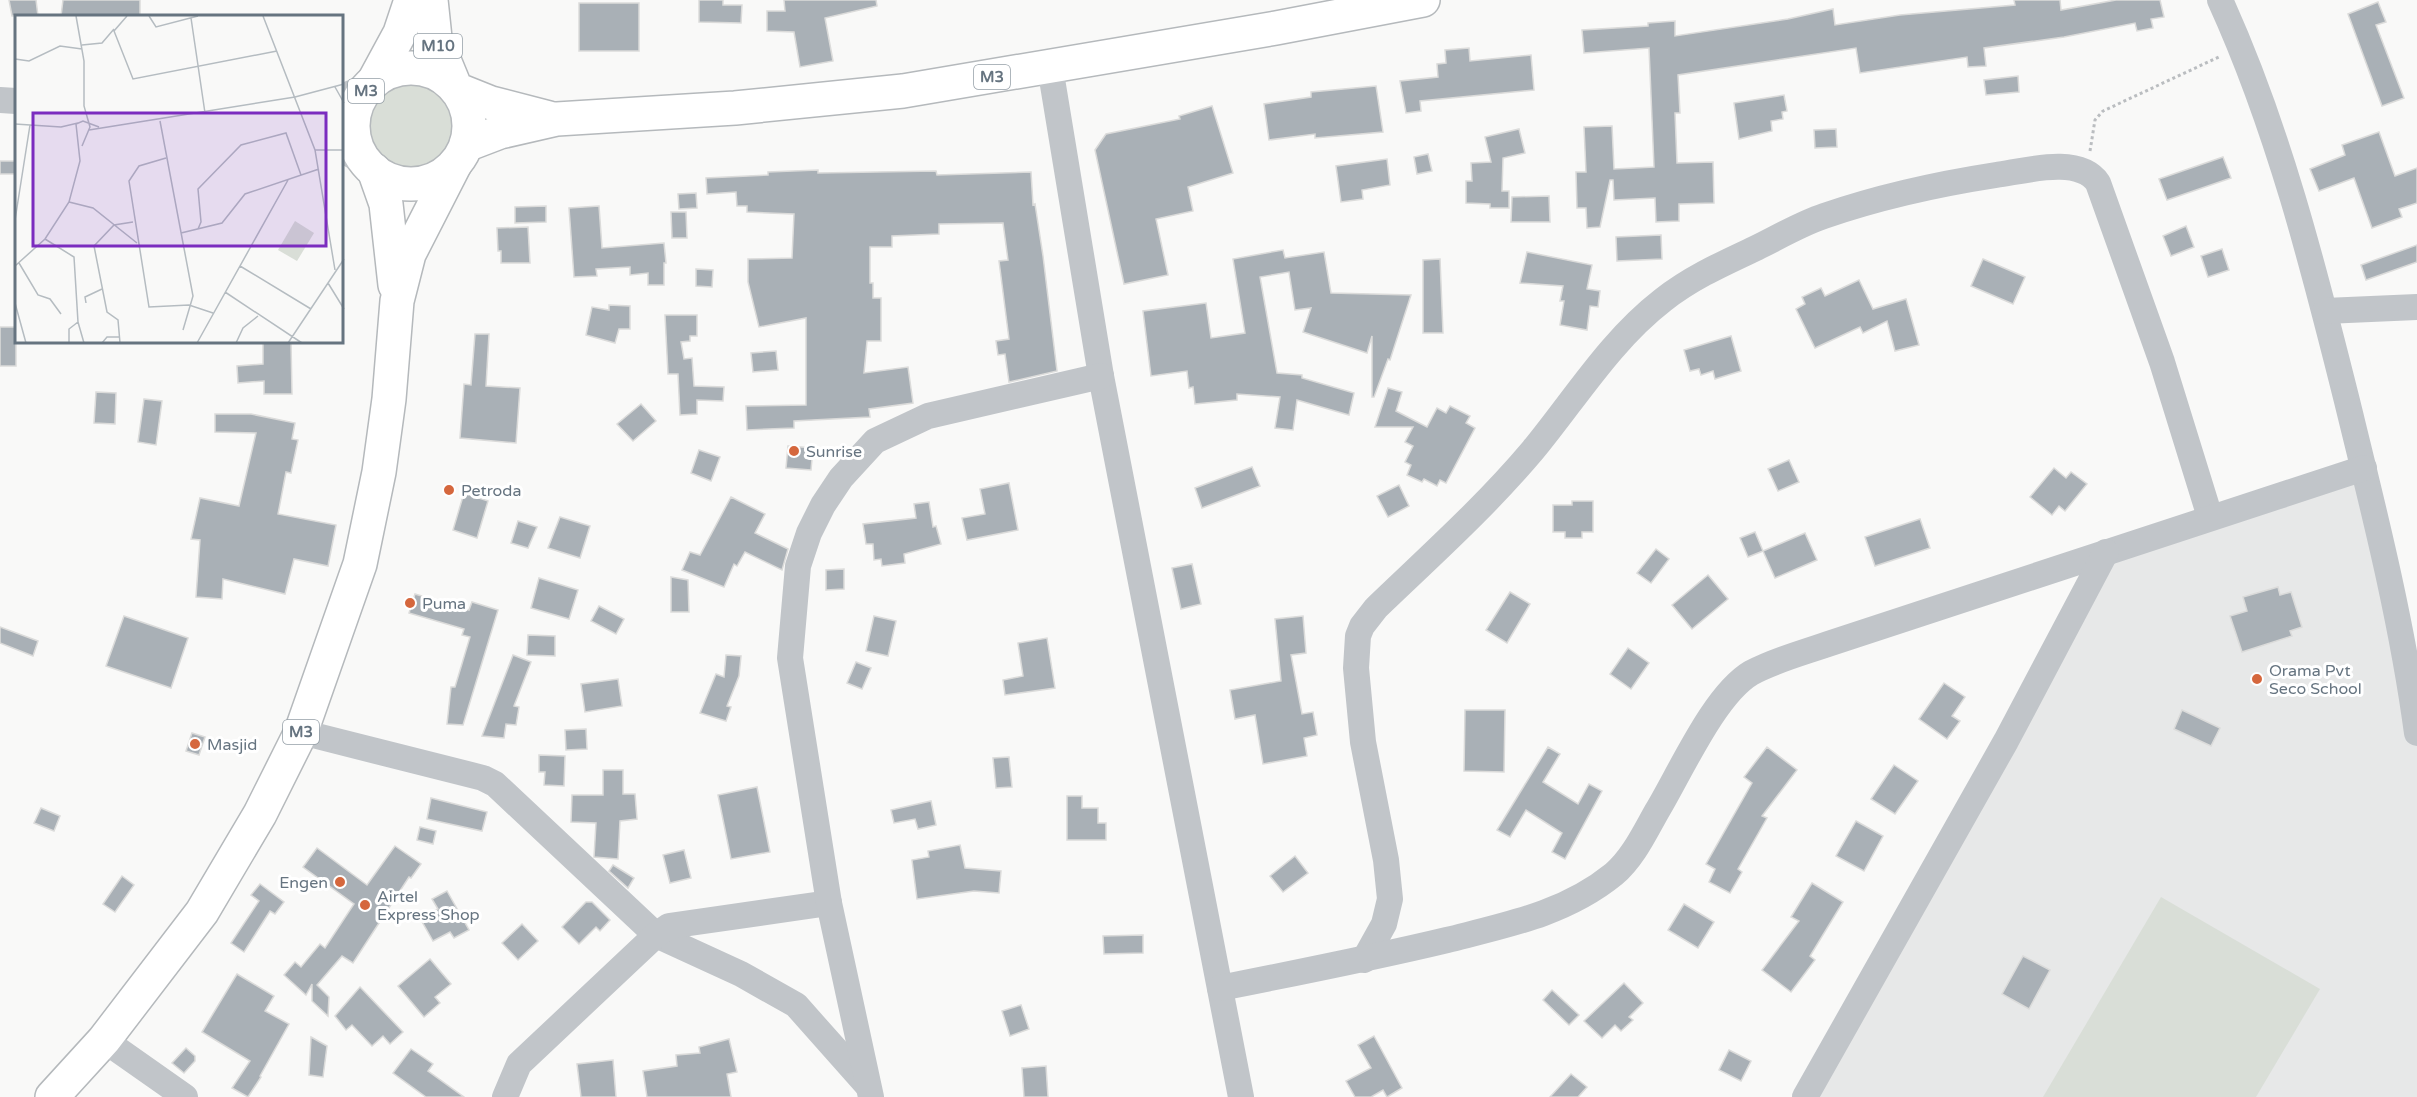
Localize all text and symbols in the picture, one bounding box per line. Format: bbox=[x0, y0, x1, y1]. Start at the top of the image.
inset map bbox=[15, 15, 344, 344]
road number: M10 bbox=[414, 34, 462, 58]
road number: M3 bbox=[974, 65, 1010, 89]
road number: M3 bbox=[348, 79, 384, 103]
place label: Sunrise bbox=[806, 442, 862, 462]
marker: Sunrise bbox=[787, 444, 801, 458]
place label: Petroda bbox=[461, 481, 521, 501]
marker: Petroda bbox=[442, 483, 456, 497]
place label: Puma bbox=[422, 594, 466, 614]
marker: Puma bbox=[403, 596, 417, 610]
place label: Orama Pvt Seco School bbox=[2269, 661, 2362, 699]
marker: Orama Pvt Seco School bbox=[2250, 672, 2264, 686]
road number: M3 bbox=[283, 720, 319, 744]
place label: Masjid bbox=[207, 735, 257, 755]
marker: Masjid bbox=[188, 737, 202, 751]
place label: Engen bbox=[279, 873, 328, 893]
marker: Engen bbox=[333, 875, 347, 889]
place label: Airtel Express Shop bbox=[377, 887, 480, 925]
marker: Airtel Express Shop bbox=[358, 898, 372, 912]

